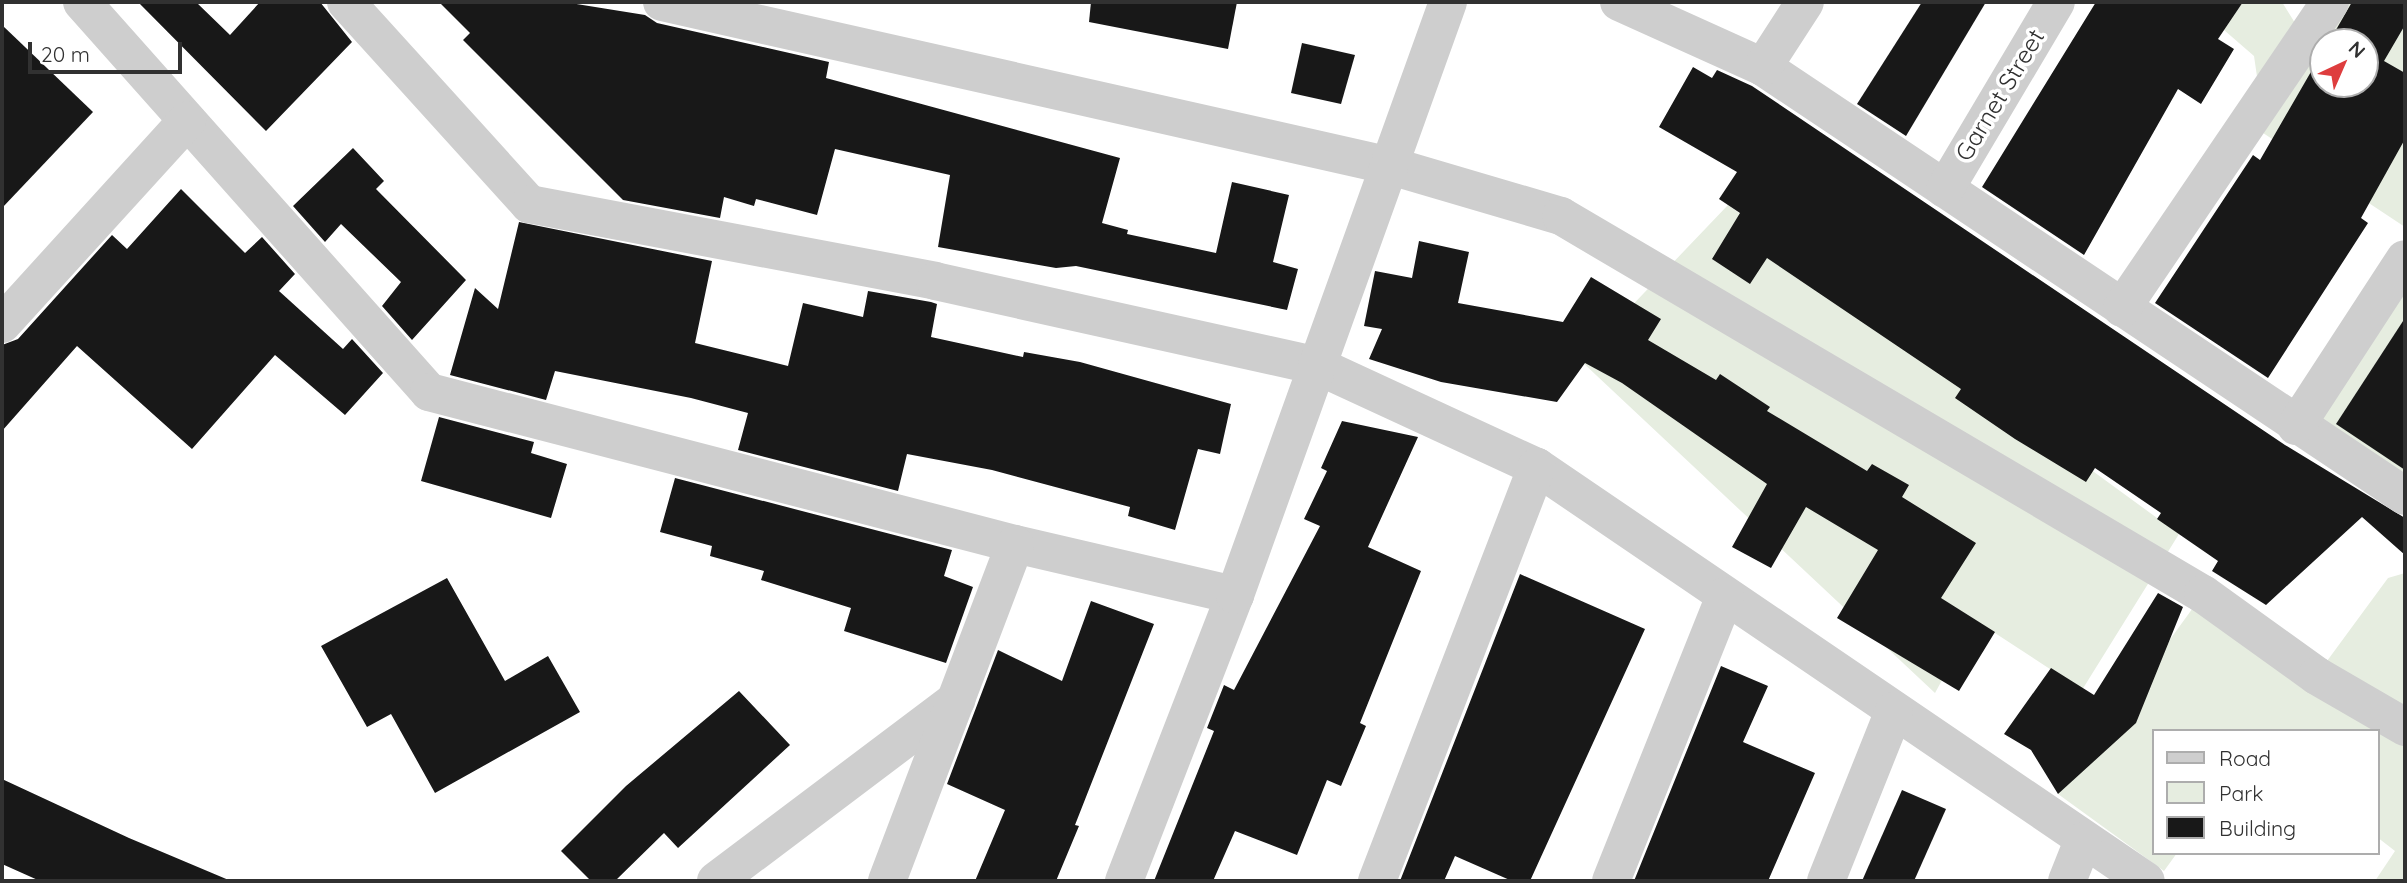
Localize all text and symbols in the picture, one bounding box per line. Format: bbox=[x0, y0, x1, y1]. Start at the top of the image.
street label: Garnet Street bbox=[1949, 24, 2051, 166]
scale bar bbox=[32, 28, 186, 72]
north arrow bbox=[2309, 28, 2379, 98]
text: N bbox=[2344, 36, 2371, 63]
text: 20 m bbox=[41, 41, 90, 67]
legend bbox=[2152, 729, 2379, 855]
text: Road bbox=[2219, 745, 2271, 771]
text: Park bbox=[2219, 780, 2263, 806]
text: Building bbox=[2219, 815, 2296, 841]

